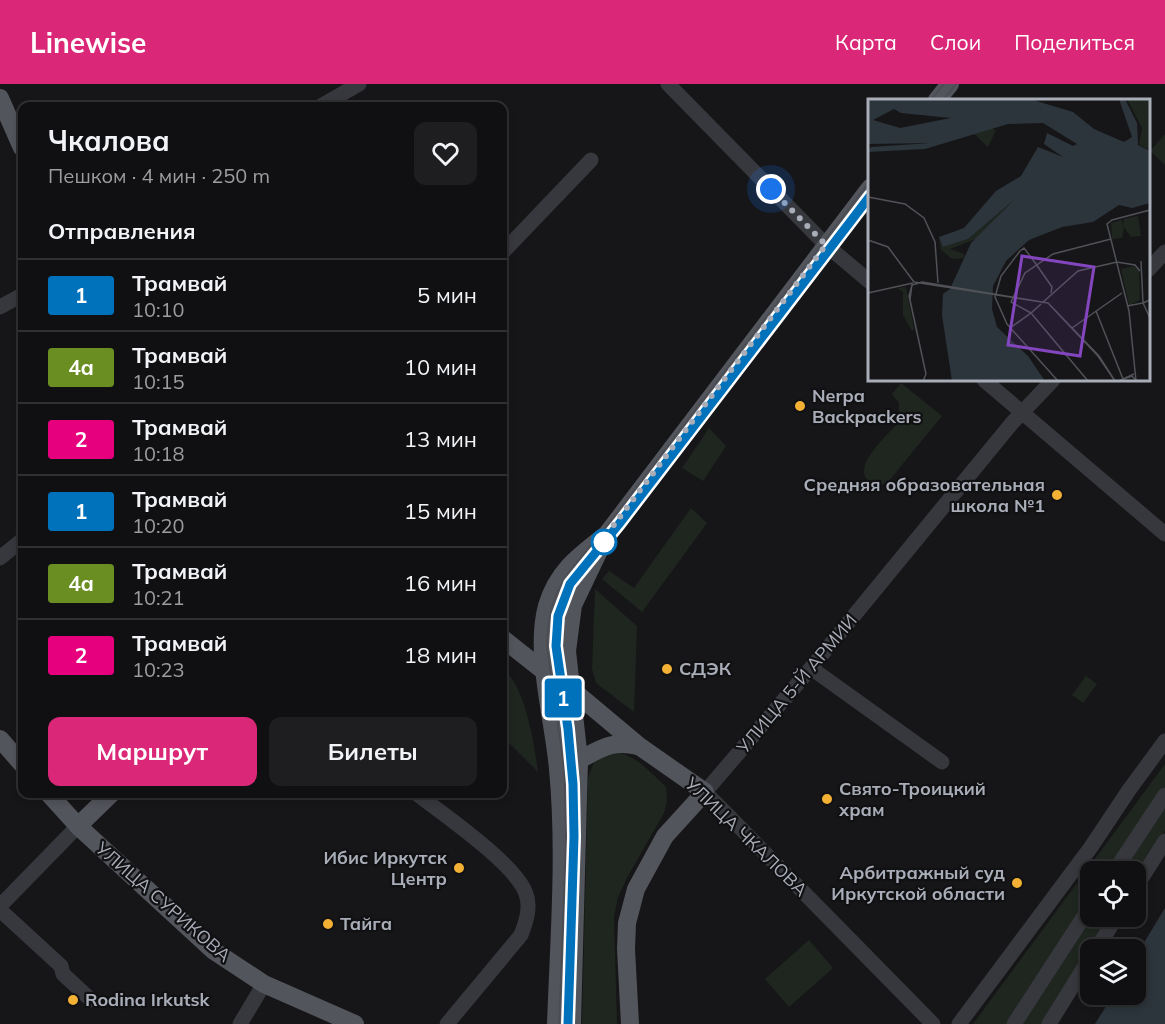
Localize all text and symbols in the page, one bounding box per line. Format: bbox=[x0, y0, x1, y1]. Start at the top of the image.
text: Linewise bbox=[30, 25, 146, 60]
text: Карта bbox=[835, 29, 897, 55]
text: Слои bbox=[930, 29, 981, 55]
text: Поделиться bbox=[1014, 29, 1135, 55]
inset map bbox=[868, 99, 1150, 381]
button: heart bbox=[414, 122, 477, 185]
text: Чкалова bbox=[48, 123, 170, 158]
text: Пешком · 4 мин · 250 m bbox=[48, 163, 270, 188]
your location bbox=[756, 174, 786, 204]
text: Отправления bbox=[48, 217, 196, 245]
text: Трамвай bbox=[132, 269, 227, 297]
text: 5 мин bbox=[417, 281, 477, 309]
text: 1 bbox=[75, 282, 87, 308]
text: 10:10 bbox=[132, 297, 185, 322]
text: Трамвай bbox=[132, 341, 227, 369]
text: 10 мин bbox=[404, 353, 477, 381]
text: 4a bbox=[68, 354, 94, 380]
text: 10:15 bbox=[132, 369, 185, 394]
place label: Nerpa Backpackers bbox=[812, 384, 922, 428]
marker: Nerpa Backpackers bbox=[793, 399, 807, 413]
text: Трамвай bbox=[132, 413, 227, 441]
text: 13 мин bbox=[404, 425, 477, 453]
text: 2 bbox=[75, 426, 87, 452]
text: 10:18 bbox=[132, 441, 185, 466]
place label: Средняя образовательная школа №1 bbox=[804, 473, 1045, 517]
text: Трамвай bbox=[132, 485, 227, 513]
marker: Средняя образовательная школа №1 bbox=[1050, 488, 1064, 502]
text: 15 мин bbox=[404, 497, 477, 525]
text: 1 bbox=[75, 498, 87, 524]
text: 10:20 bbox=[132, 513, 185, 538]
unlabelled marker bbox=[591, 529, 617, 555]
text: Трамвай bbox=[132, 557, 227, 585]
text: 16 мин bbox=[404, 569, 477, 597]
text: 4a bbox=[68, 570, 94, 596]
text: 10:21 bbox=[132, 585, 185, 610]
street label: УЛИЦА 5-Й АРМИИ bbox=[731, 609, 862, 759]
text: Трамвай bbox=[132, 629, 227, 657]
text: 18 мин bbox=[404, 641, 477, 669]
text: 2 bbox=[75, 642, 87, 668]
text: 10:23 bbox=[132, 657, 185, 682]
place label: СДЭК bbox=[679, 657, 732, 680]
marker: СДЭК bbox=[660, 662, 674, 676]
line badge: 1 bbox=[544, 678, 582, 718]
text: 1 bbox=[557, 685, 569, 711]
button: Маршрут bbox=[48, 717, 257, 786]
button: Билеты bbox=[269, 717, 477, 786]
street label: УЛИЦА ЧКАЛОВА bbox=[680, 772, 812, 901]
place label: Свято-Троицкий храм bbox=[838, 777, 986, 821]
marker: Свято-Троицкий храм bbox=[820, 792, 834, 806]
street label: УЛИЦА СУРИКОВА bbox=[90, 836, 236, 967]
place label: Ибис Иркутск Центр bbox=[324, 846, 448, 890]
marker: Ибис Иркутск Центр bbox=[452, 861, 466, 875]
place label: Арбитражный суд Иркутской области bbox=[831, 861, 1006, 905]
map controls bbox=[1080, 861, 1146, 1005]
button: locate bbox=[1080, 861, 1146, 927]
marker: Арбитражный суд Иркутской области bbox=[1010, 876, 1024, 890]
place label: Тайга bbox=[340, 912, 392, 935]
marker: Тайга bbox=[321, 917, 335, 931]
button: layers bbox=[1080, 939, 1146, 1005]
place label: Rodina Irkutsk bbox=[85, 988, 211, 1011]
marker: Rodina Irkutsk bbox=[66, 993, 80, 1007]

